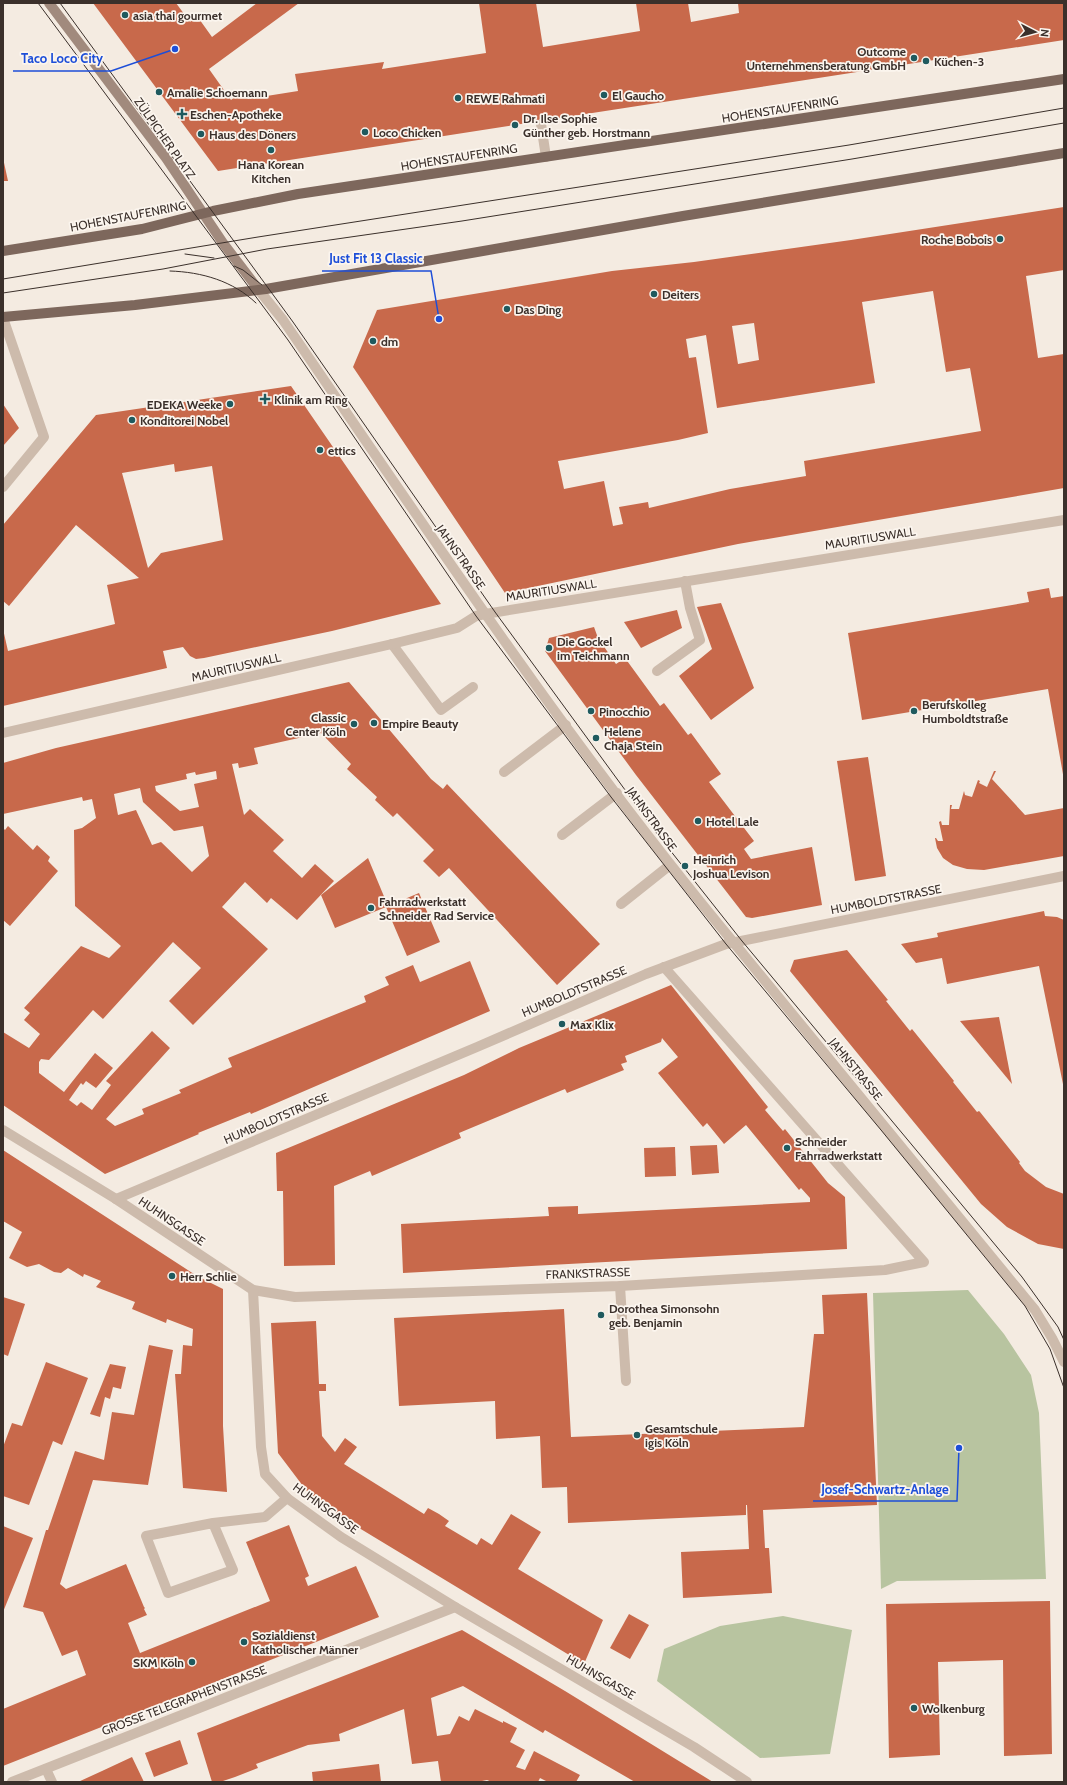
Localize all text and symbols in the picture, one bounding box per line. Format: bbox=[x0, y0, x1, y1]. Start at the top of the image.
place label: asia thai gourmet bbox=[133, 8, 222, 23]
marker: asia thai gourmet bbox=[120, 10, 130, 20]
north arrow bbox=[1015, 12, 1055, 52]
text: N bbox=[1038, 28, 1052, 38]
place label: Outcome Unternehmensberatung GmbH bbox=[746, 44, 906, 73]
callout: Taco Loco City bbox=[13, 46, 111, 71]
text: Taco Loco City bbox=[21, 50, 103, 66]
marker: Outcome Unternehmensberatung GmbH bbox=[909, 53, 919, 63]
place label: Küchen-3 bbox=[934, 54, 984, 69]
marker: Küchen-3 bbox=[921, 56, 931, 66]
place label: Amalie Schoemann bbox=[167, 85, 268, 100]
marker: Amalie Schoemann bbox=[154, 87, 164, 97]
place label: El Gaucho bbox=[612, 88, 664, 103]
marker: El Gaucho bbox=[599, 90, 609, 100]
place label: REWE Rahmati bbox=[466, 91, 545, 106]
street label: HOHENSTAUFENRING bbox=[720, 92, 840, 126]
marker: REWE Rahmati bbox=[453, 93, 463, 103]
street label: ZÜLPICHER PLATZ bbox=[131, 94, 199, 182]
place label: Eschen-Apotheke bbox=[190, 107, 282, 122]
marker: Eschen-Apotheke bbox=[177, 109, 187, 119]
place label: Dr. Ilse Sophie Günther geb. Horstmann bbox=[523, 111, 650, 140]
marker: Dr. Ilse Sophie Günther geb. Horstmann bbox=[510, 120, 520, 130]
place label: Loco Chicken bbox=[373, 125, 441, 140]
place label: Haus des Döners bbox=[209, 127, 296, 142]
marker: Loco Chicken bbox=[360, 127, 370, 137]
marker: Haus des Döners bbox=[196, 129, 206, 139]
street label: HOHENSTAUFENRING bbox=[399, 140, 519, 174]
marker: Hana Korean Kitchen bbox=[266, 145, 276, 155]
place label: Hana Korean Kitchen bbox=[238, 157, 304, 186]
street label: HOHENSTAUFENRING bbox=[69, 197, 187, 235]
place label: Roche Bobois bbox=[921, 232, 992, 247]
marker: Roche Bobois bbox=[995, 234, 1005, 244]
callout: Just Fit 13 Classic bbox=[322, 246, 431, 271]
text: Just Fit 13 Classic bbox=[328, 250, 423, 266]
place label: Deiters bbox=[662, 287, 699, 302]
marker: Deiters bbox=[649, 289, 659, 299]
place label: Das Ding bbox=[515, 302, 561, 317]
marker: Das Ding bbox=[502, 304, 512, 314]
place label: dm bbox=[381, 334, 398, 349]
marker: dm bbox=[368, 336, 378, 346]
place label: Klinik am Ring bbox=[274, 392, 348, 407]
marker: Klinik am Ring bbox=[259, 393, 271, 405]
place label: EDEKA Weeke bbox=[147, 397, 222, 412]
marker: EDEKA Weeke bbox=[225, 399, 235, 409]
place label: Konditorei Nobel bbox=[140, 413, 228, 428]
marker: Konditorei Nobel bbox=[127, 415, 137, 425]
place label: ettics bbox=[328, 443, 356, 458]
marker: ettics bbox=[315, 445, 325, 455]
street label: JAHNSTRASSE bbox=[432, 521, 489, 593]
street label: MAURITIUSWALL bbox=[824, 523, 916, 553]
street label: MAURITIUSWALL bbox=[505, 575, 597, 605]
place label: Die Gockel im Teichmann bbox=[557, 634, 630, 663]
marker: Die Gockel im Teichmann bbox=[544, 643, 554, 653]
street label: MAURITIUSWALL bbox=[190, 649, 282, 685]
place label: Berufskolleg Humboldtstraße bbox=[922, 697, 1008, 726]
place label: Pinocchio bbox=[599, 704, 650, 719]
marker: Pinocchio bbox=[586, 706, 596, 716]
marker: Berufskolleg Humboldtstraße bbox=[909, 706, 919, 716]
place label: Classic Center Köln bbox=[285, 710, 347, 739]
place label: Empire Beauty bbox=[382, 716, 459, 731]
marker: Empire Beauty bbox=[369, 718, 379, 728]
marker: Classic Center Köln bbox=[349, 719, 359, 729]
place label: Helene Chaja Stein bbox=[604, 724, 662, 753]
marker: Helene Chaja Stein bbox=[591, 733, 601, 743]
street label: JAHNSTRASSE bbox=[623, 783, 681, 854]
place label: Hotel Lale bbox=[706, 814, 759, 829]
marker: Hotel Lale bbox=[693, 816, 703, 826]
place label: Heinrich Joshua Levison bbox=[692, 852, 769, 881]
marker: Heinrich Joshua Levison bbox=[680, 861, 690, 871]
street label: HUMBOLDTSTRASSE bbox=[829, 881, 943, 917]
place label: Fahrradwerkstatt Schneider Rad Service bbox=[379, 894, 494, 923]
marker: Fahrradwerkstatt Schneider Rad Service bbox=[366, 903, 376, 913]
street label: HUMBOLDTSTRASSE bbox=[519, 962, 629, 1020]
place label: Max Klix bbox=[570, 1017, 614, 1032]
marker: Max Klix bbox=[557, 1019, 567, 1029]
street label: JAHNSTRASSE bbox=[826, 1034, 886, 1104]
street label: HUMBOLDTSTRASSE bbox=[221, 1089, 331, 1147]
place label: Schneider Fahrradwerkstatt bbox=[795, 1134, 882, 1163]
marker: Schneider Fahrradwerkstatt bbox=[782, 1143, 792, 1153]
street label: HUHNSGASSE bbox=[136, 1193, 208, 1249]
street label: FRANKSTRASSE bbox=[545, 1264, 631, 1282]
place label: Herr Schlie bbox=[180, 1269, 237, 1284]
marker: Herr Schlie bbox=[167, 1271, 177, 1281]
place label: Dorothea Simonsohn geb. Benjamin bbox=[609, 1301, 719, 1330]
marker: Dorothea Simonsohn geb. Benjamin bbox=[596, 1310, 606, 1320]
place label: Gesamtschule igis Köln bbox=[645, 1421, 718, 1450]
marker: Gesamtschule igis Köln bbox=[632, 1430, 642, 1440]
callout: Josef-Schwartz-Anlage bbox=[813, 1476, 957, 1501]
street label: HUHNSGASSE bbox=[290, 1479, 362, 1537]
text: Josef-Schwartz-Anlage bbox=[820, 1481, 949, 1497]
place label: Sozialdienst Katholischer Männer bbox=[252, 1628, 358, 1657]
marker: Sozialdienst Katholischer Männer bbox=[239, 1637, 249, 1647]
street label: HUHNSGASSE bbox=[564, 1651, 638, 1703]
place label: SKM Köln bbox=[133, 1655, 184, 1670]
marker: SKM Köln bbox=[187, 1657, 197, 1667]
street label: GROSSE TELEGRAPHENSTRASSE bbox=[99, 1661, 269, 1738]
place label: Wolkenburg bbox=[922, 1701, 985, 1716]
marker: Wolkenburg bbox=[909, 1703, 919, 1713]

